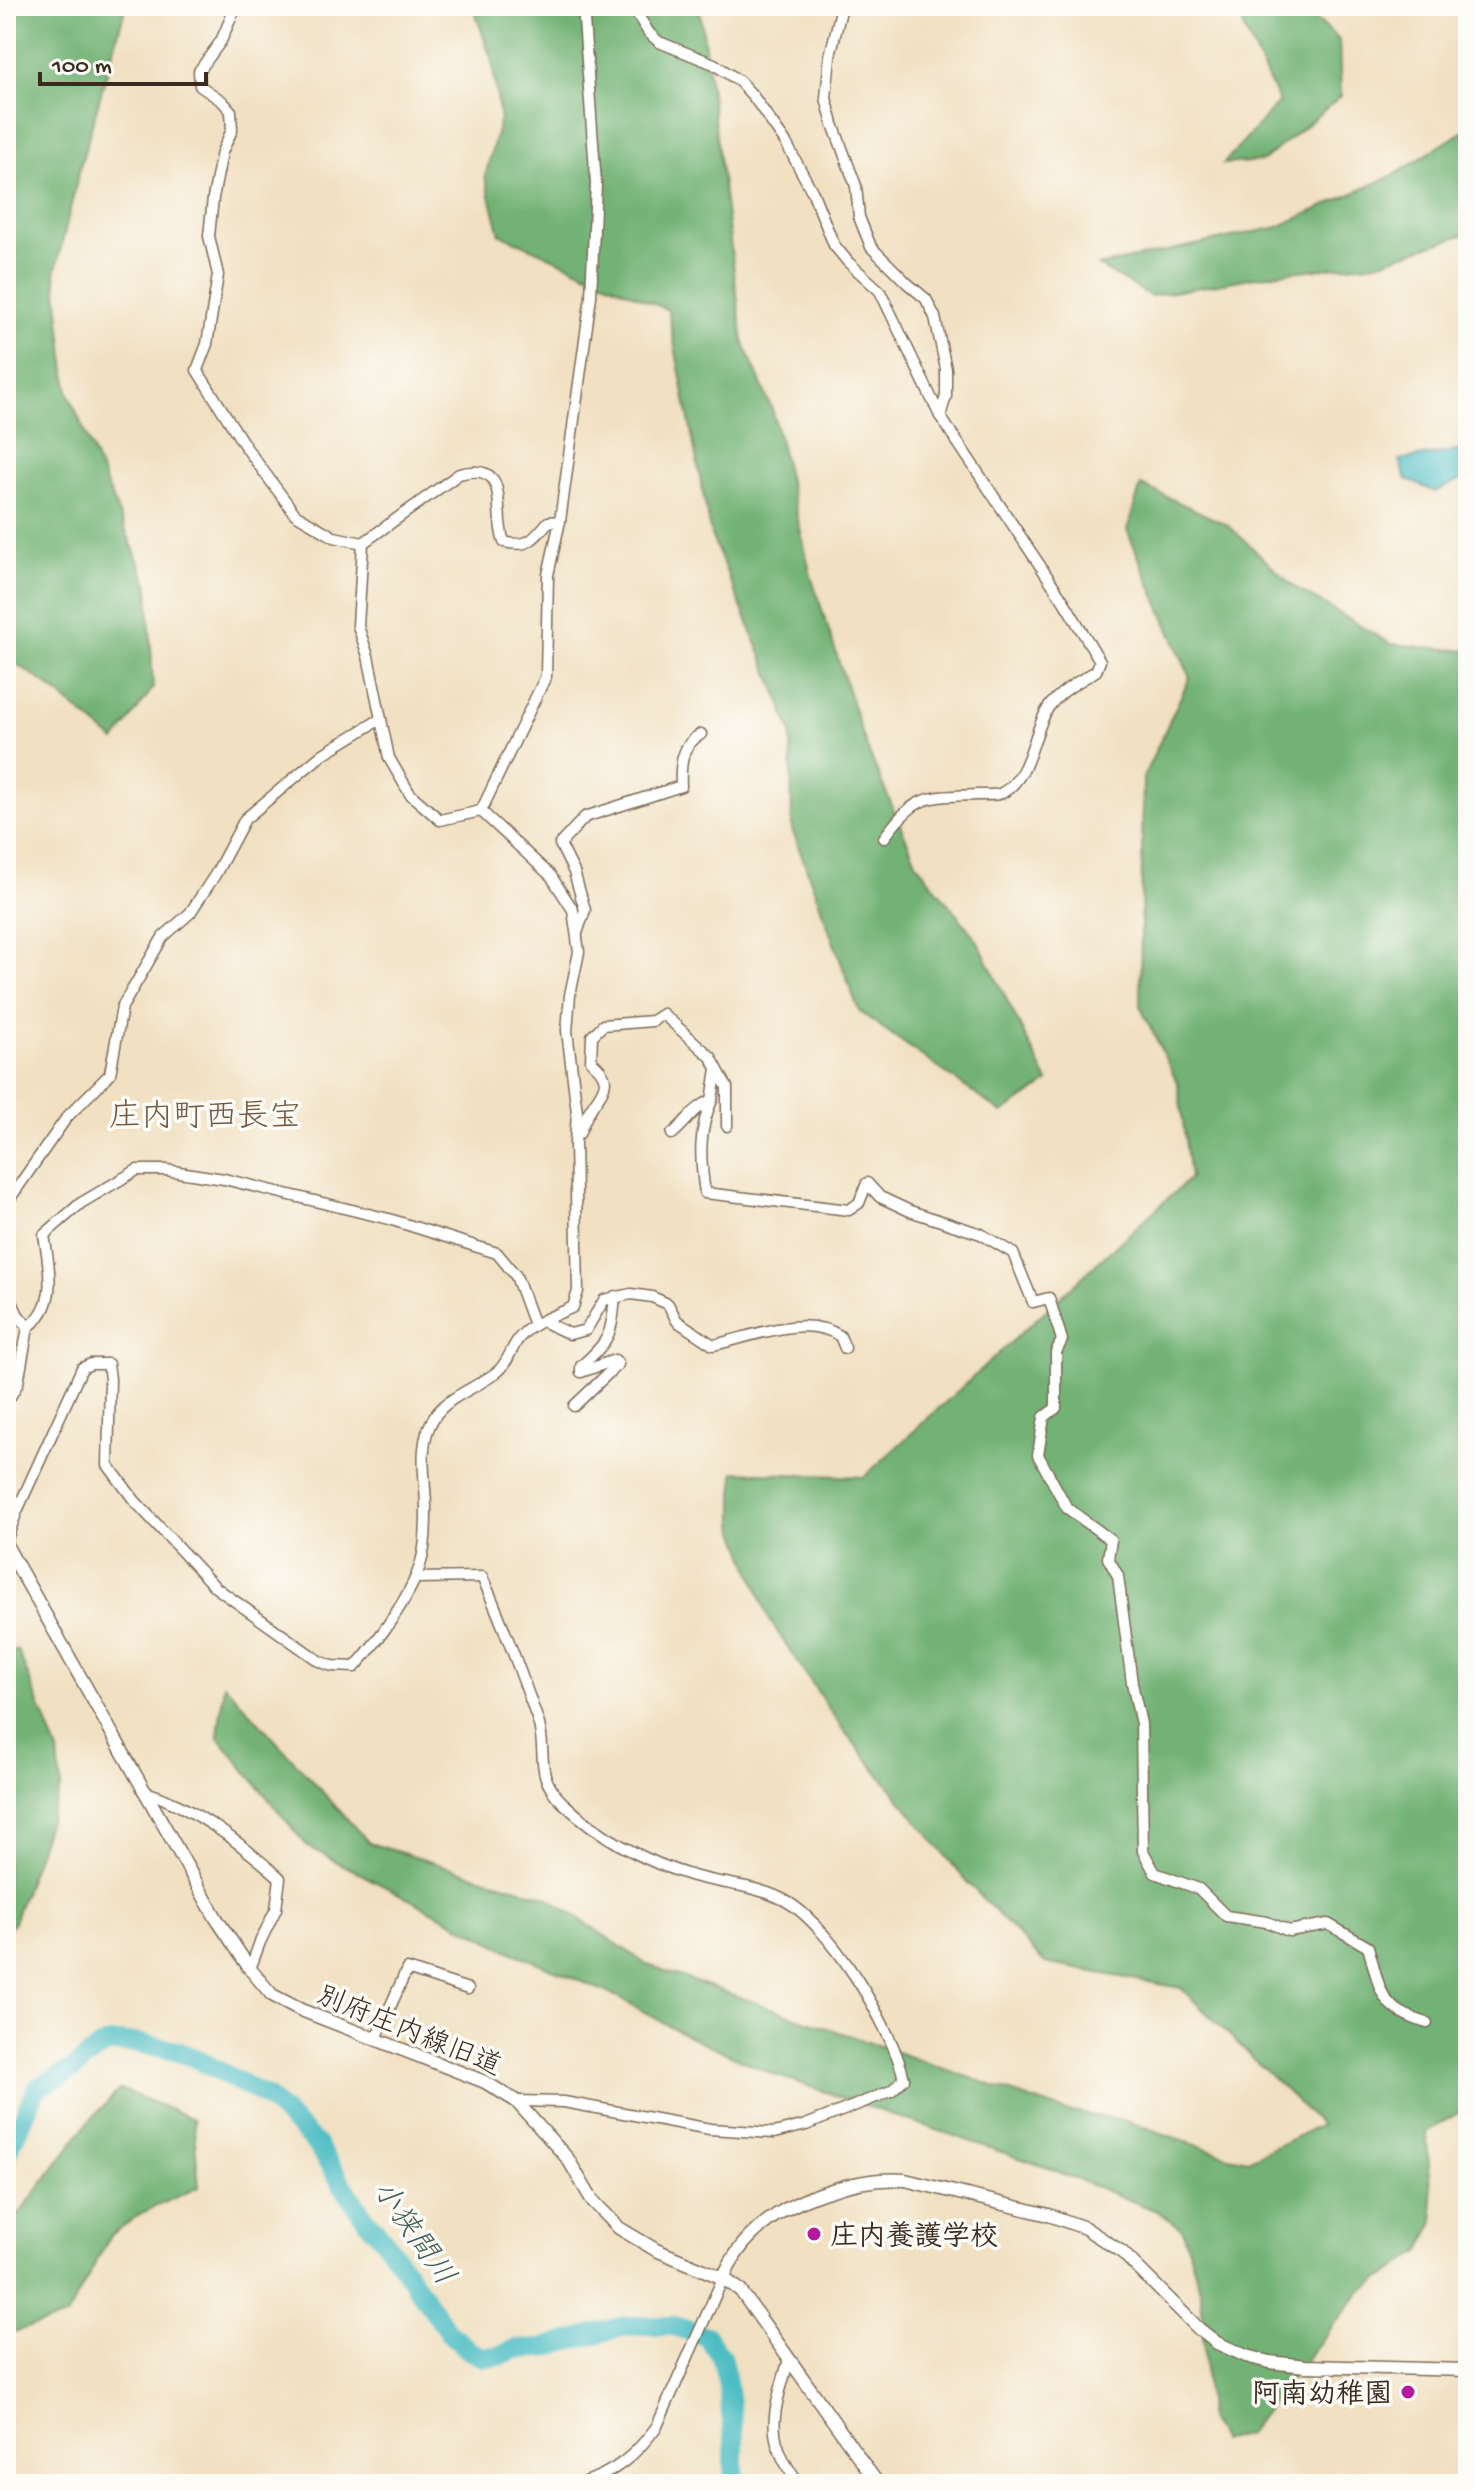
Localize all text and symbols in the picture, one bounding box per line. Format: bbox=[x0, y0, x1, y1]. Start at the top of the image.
scale bar bbox=[40, 36, 206, 86]
text: 100 m bbox=[51, 53, 112, 82]
district label: 庄内町西長宝 bbox=[109, 1099, 301, 1138]
street label: 別府庄内線旧道 bbox=[311, 1980, 506, 2085]
water label: 小狭間川 bbox=[363, 2175, 461, 2294]
place label: 庄内養護学校 bbox=[830, 2220, 998, 2255]
marker: 庄内養護学校 bbox=[805, 2225, 823, 2243]
place label: 阿南幼稚園 bbox=[1252, 2378, 1392, 2413]
marker: 阿南幼稚園 bbox=[1399, 2383, 1417, 2401]

